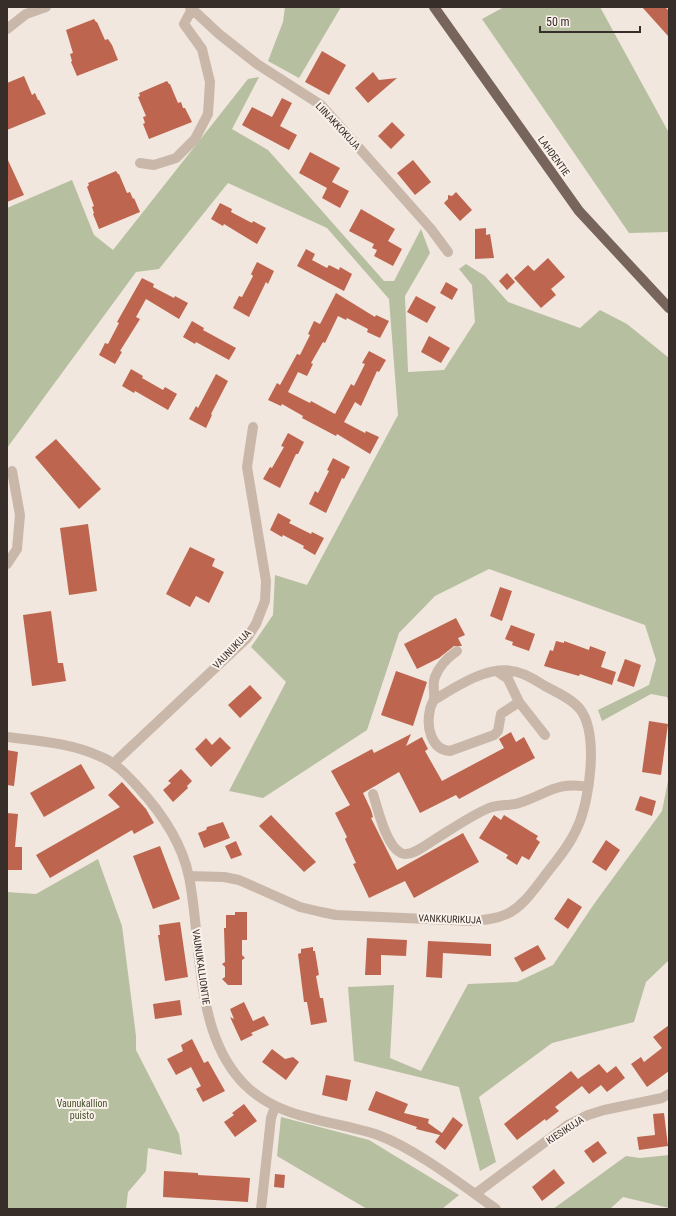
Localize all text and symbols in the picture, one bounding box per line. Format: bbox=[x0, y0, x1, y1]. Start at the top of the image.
scale bar bbox=[540, 8, 640, 34]
text: 50 m bbox=[546, 15, 570, 29]
street label: LIINAKKOKUJA bbox=[313, 100, 363, 152]
street label: LAHDENTIE bbox=[536, 134, 572, 178]
street label: VAUNUKUJA bbox=[211, 627, 253, 671]
street label: VANKKURIKUJA bbox=[418, 912, 482, 926]
street label: VAUNUKALLIONTIE bbox=[190, 928, 212, 1006]
park label: Vaunukallion puisto bbox=[57, 1098, 108, 1121]
street label: KIESIKUJA bbox=[544, 1114, 586, 1146]

